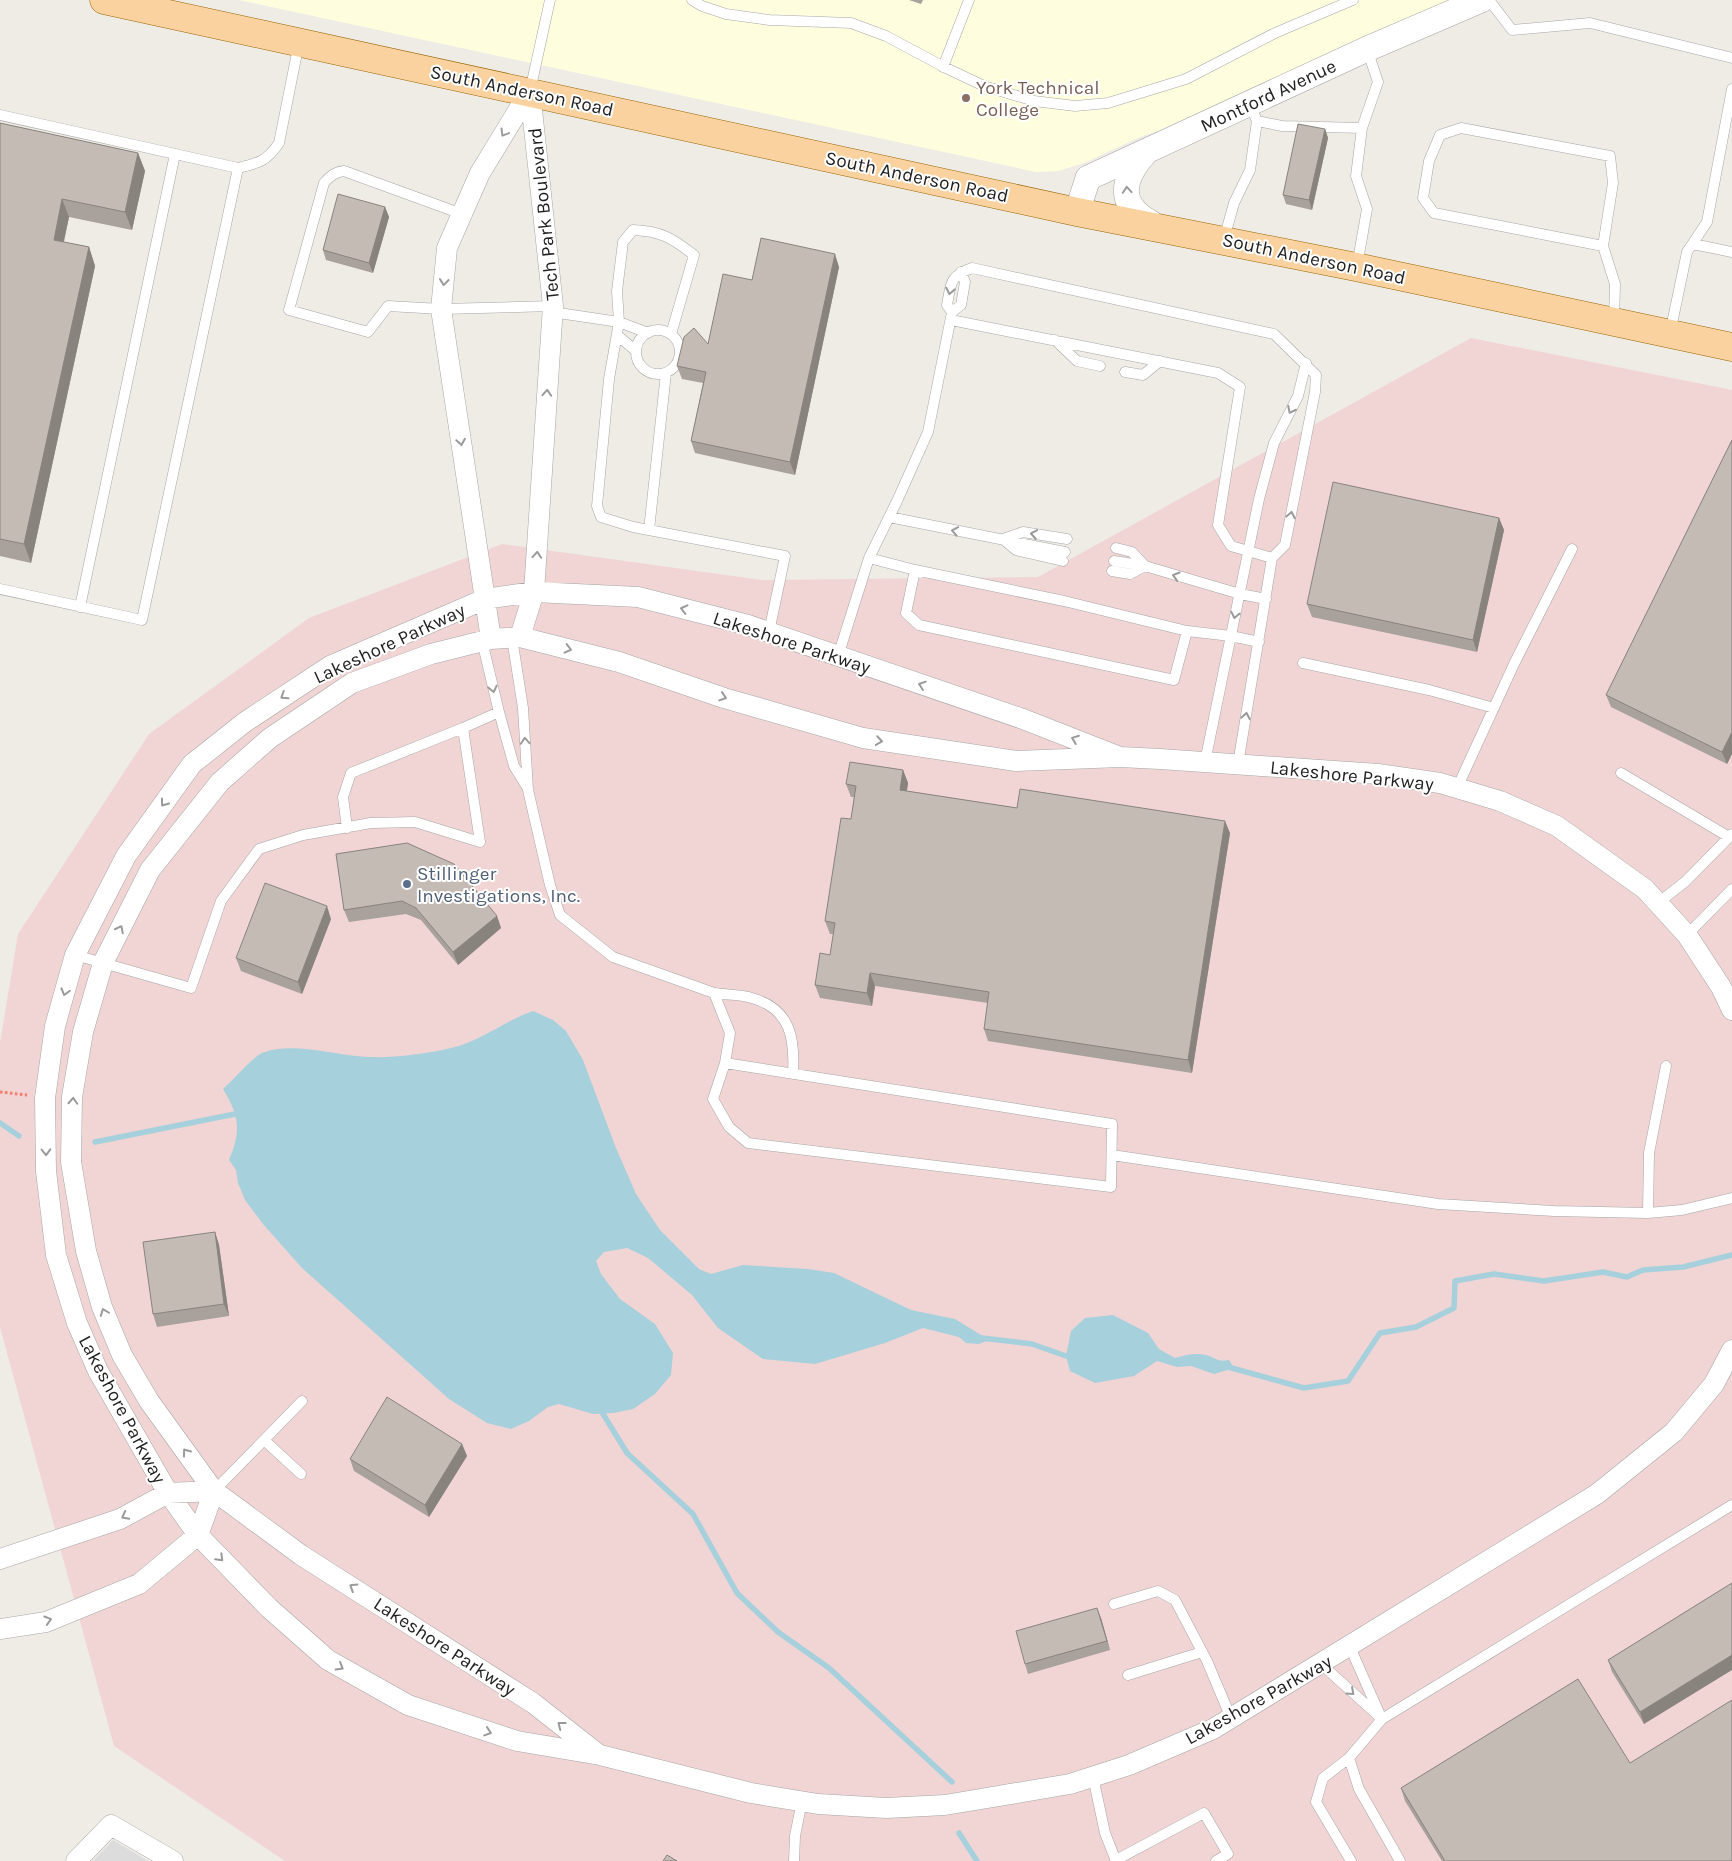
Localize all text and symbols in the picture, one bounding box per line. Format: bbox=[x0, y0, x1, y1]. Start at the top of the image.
street label: Montford Avenue bbox=[1197, 55, 1340, 137]
street label: South Anderson Road bbox=[428, 61, 615, 121]
place label: York Technical College bbox=[976, 77, 1099, 121]
marker: York Technical College bbox=[960, 92, 972, 104]
street label: Tech Park Boulevard bbox=[524, 126, 564, 301]
one-way arrow bbox=[501, 128, 511, 137]
street label: South Anderson Road bbox=[823, 147, 1010, 207]
one-way arrow bbox=[1122, 185, 1133, 193]
street label: South Anderson Road bbox=[1220, 229, 1407, 289]
one-way arrow bbox=[438, 278, 449, 286]
one-way arrow bbox=[945, 286, 955, 295]
one-way arrow bbox=[542, 389, 553, 397]
one-way arrow bbox=[1287, 404, 1297, 413]
one-way arrow bbox=[456, 438, 466, 447]
one-way arrow bbox=[1285, 510, 1295, 519]
one-way arrow bbox=[950, 526, 959, 536]
one-way arrow bbox=[1030, 529, 1039, 539]
one-way arrow bbox=[531, 551, 542, 559]
one-way arrow bbox=[1173, 571, 1181, 581]
street label: Lakeshore Parkway bbox=[310, 599, 469, 689]
one-way arrow bbox=[679, 604, 688, 615]
street label: Lakeshore Parkway bbox=[710, 607, 873, 679]
one-way arrow bbox=[1231, 611, 1241, 620]
one-way arrow bbox=[563, 643, 572, 654]
one-way arrow bbox=[918, 680, 926, 690]
one-way arrow bbox=[487, 684, 498, 693]
one-way arrow bbox=[281, 690, 290, 699]
one-way arrow bbox=[718, 692, 726, 702]
one-way arrow bbox=[1240, 712, 1250, 721]
one-way arrow bbox=[875, 735, 883, 745]
one-way arrow bbox=[1071, 735, 1080, 746]
one-way arrow bbox=[520, 737, 531, 745]
street label: Lakeshore Parkway bbox=[1269, 756, 1435, 796]
one-way arrow bbox=[161, 797, 170, 807]
place label: Stillinger Investigations, Inc. bbox=[417, 863, 580, 907]
marker: Stillinger Investigations, Inc. bbox=[401, 878, 413, 890]
one-way arrow bbox=[114, 925, 124, 934]
one-way arrow bbox=[60, 988, 71, 996]
one-way arrow bbox=[67, 1097, 78, 1105]
one-way arrow bbox=[41, 1149, 51, 1157]
one-way arrow bbox=[100, 1308, 110, 1317]
street label: Lakeshore Parkway bbox=[74, 1332, 170, 1487]
one-way arrow bbox=[183, 1449, 191, 1458]
one-way arrow bbox=[121, 1510, 130, 1520]
one-way arrow bbox=[215, 1552, 224, 1561]
one-way arrow bbox=[349, 1584, 358, 1593]
street label: Lakeshore Parkway bbox=[370, 1593, 520, 1701]
one-way arrow bbox=[43, 1616, 52, 1626]
street label: Lakeshore Parkway bbox=[1181, 1650, 1336, 1749]
one-way arrow bbox=[335, 1661, 344, 1671]
one-way arrow bbox=[1346, 1686, 1355, 1695]
one-way arrow bbox=[557, 1722, 567, 1731]
one-way arrow bbox=[484, 1726, 492, 1736]

